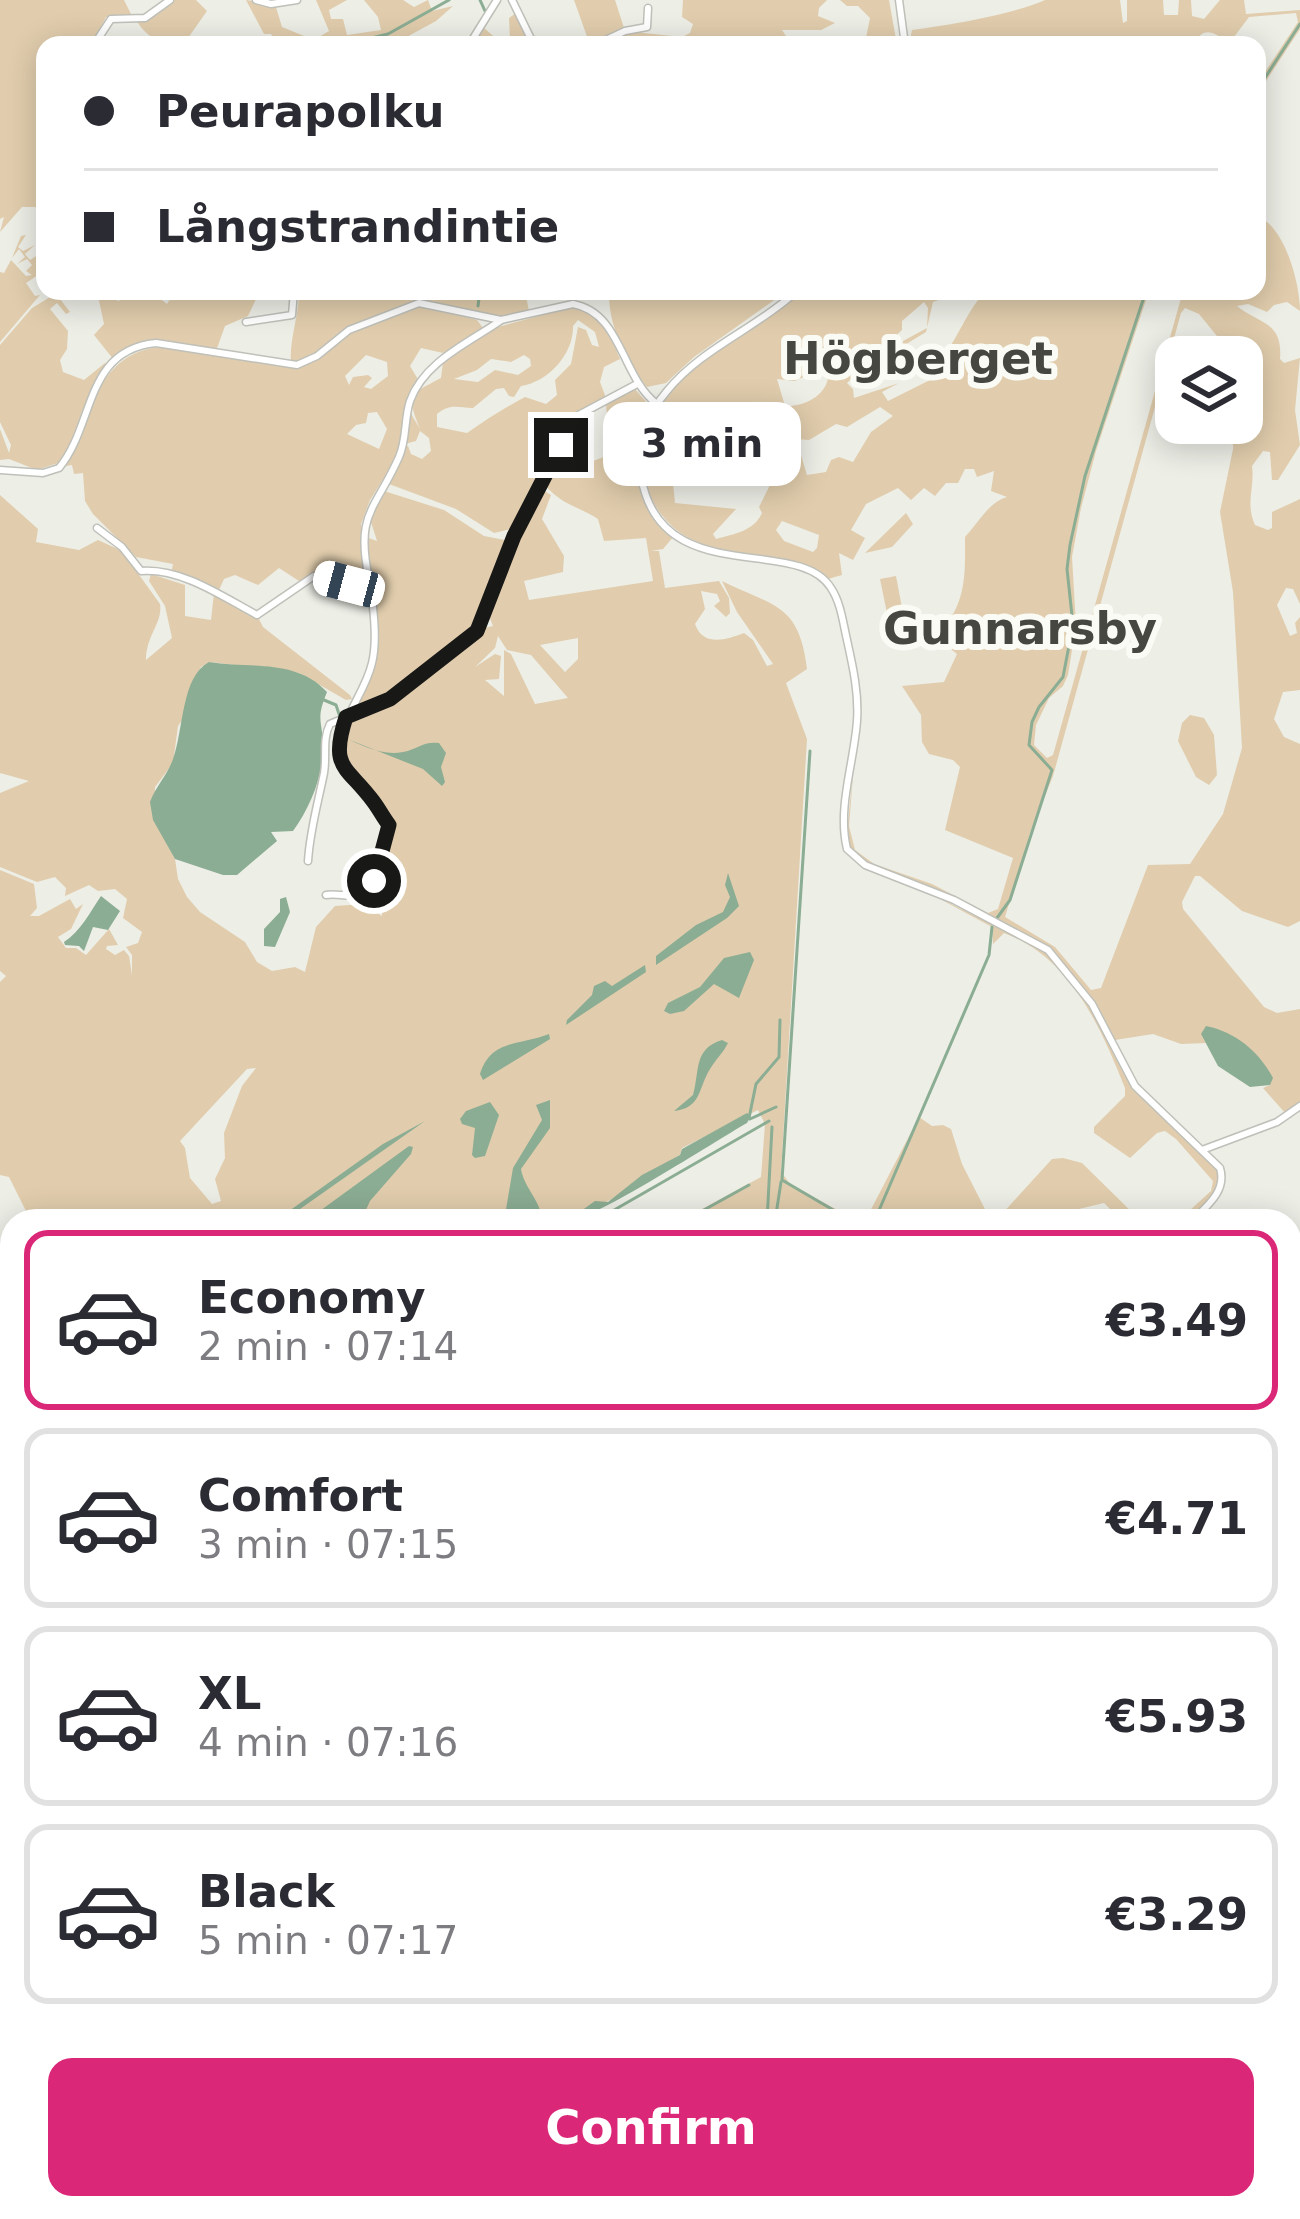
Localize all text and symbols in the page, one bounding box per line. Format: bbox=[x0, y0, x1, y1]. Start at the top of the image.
text: Peurapolku bbox=[156, 85, 445, 138]
text: Långstrandintie bbox=[156, 200, 559, 253]
district label: Högberget bbox=[783, 332, 1053, 385]
map controls bbox=[1155, 336, 1263, 444]
button: layers bbox=[1155, 336, 1263, 444]
callout: 3 min bbox=[603, 403, 801, 487]
route end bbox=[534, 418, 588, 472]
text: 3 min bbox=[641, 421, 763, 466]
car bbox=[310, 557, 388, 611]
district label: Gunnarsby bbox=[883, 602, 1157, 655]
route start bbox=[347, 854, 401, 908]
icon: car bbox=[54, 1266, 162, 1374]
text: Economy bbox=[198, 1271, 426, 1324]
text: €3.49 bbox=[1106, 1294, 1248, 1347]
text: 2 min · 07:14 bbox=[198, 1324, 458, 1369]
icon: car bbox=[54, 1464, 162, 1572]
text: Comfort bbox=[198, 1469, 403, 1522]
text: €4.71 bbox=[1106, 1492, 1248, 1545]
text: 3 min · 07:15 bbox=[198, 1522, 458, 1567]
icon: car bbox=[54, 1662, 162, 1770]
text: XL bbox=[198, 1667, 261, 1720]
text: €5.93 bbox=[1106, 1690, 1248, 1743]
text: 4 min · 07:16 bbox=[198, 1720, 458, 1765]
icon: car bbox=[54, 1860, 162, 1968]
text: Black bbox=[198, 1865, 335, 1918]
text: €3.29 bbox=[1106, 1888, 1248, 1941]
text: 5 min · 07:17 bbox=[198, 1918, 458, 1963]
button: Confirm bbox=[48, 2058, 1254, 2196]

